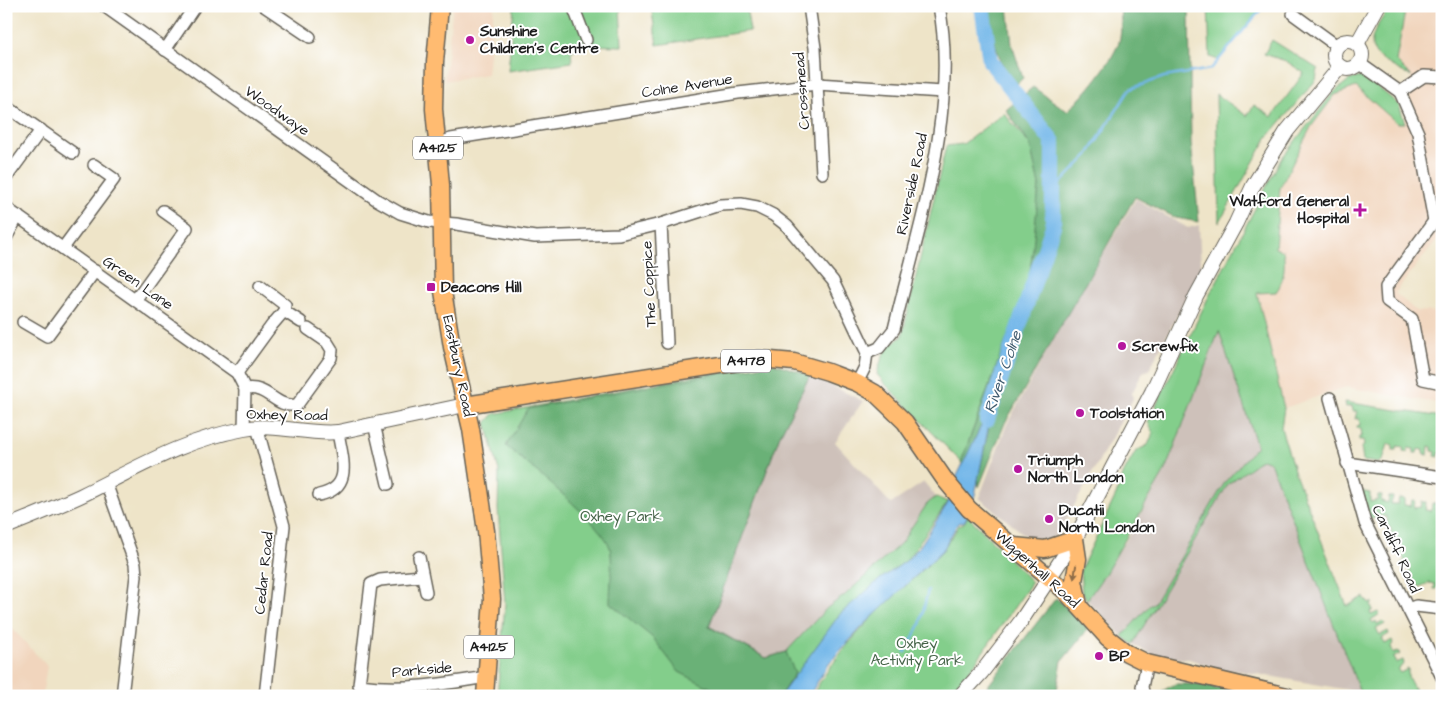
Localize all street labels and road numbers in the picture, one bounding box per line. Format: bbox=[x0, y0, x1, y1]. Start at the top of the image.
street label: Crossmead bbox=[789, 51, 815, 130]
street label: Colne Avenue bbox=[640, 68, 734, 104]
street label: Woodwaye bbox=[240, 81, 314, 142]
street label: Riverside Road bbox=[891, 131, 933, 237]
road number: A4125 bbox=[413, 136, 463, 160]
street label: The Coppice bbox=[636, 240, 662, 328]
street label: Green Lane bbox=[98, 251, 178, 315]
street label: Eastbury Road bbox=[436, 313, 479, 419]
road number: A4178 bbox=[721, 350, 771, 372]
street label: Oxhey Road bbox=[246, 404, 328, 427]
street label: Cardiff Road bbox=[1366, 502, 1426, 597]
street label: Wiggenhall Road bbox=[989, 525, 1084, 614]
street label: Cedar Road bbox=[249, 530, 279, 615]
road number: A4125 bbox=[464, 636, 514, 659]
street label: Parkside bbox=[391, 657, 453, 683]

